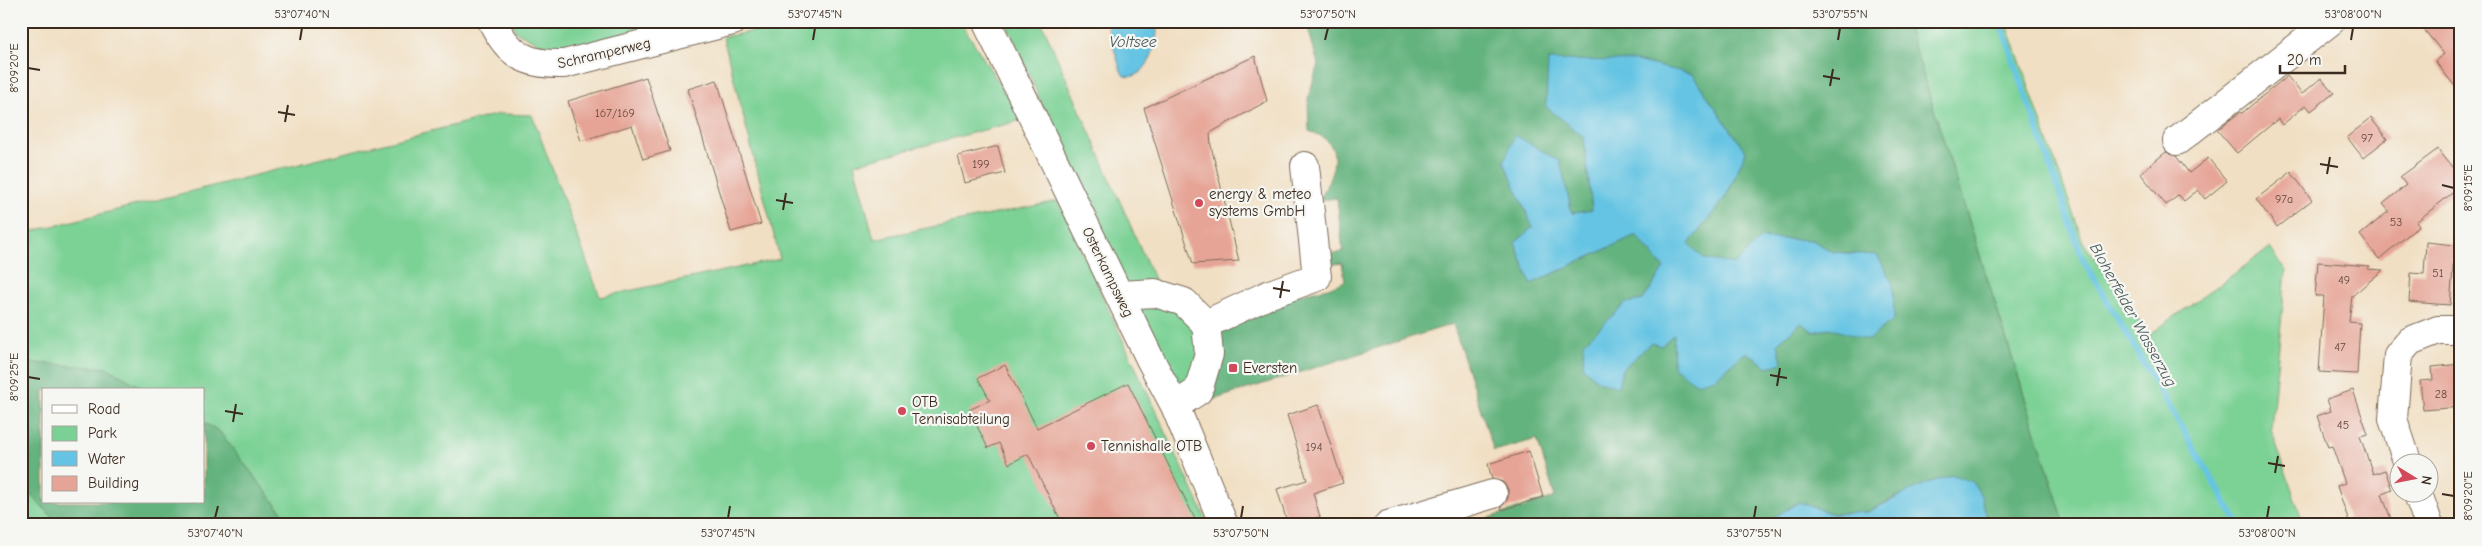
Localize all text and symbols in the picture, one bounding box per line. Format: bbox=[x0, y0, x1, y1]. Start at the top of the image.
text: 53°07'40"N bbox=[274, 7, 330, 21]
text: 53°07'45"N bbox=[788, 7, 842, 21]
text: 53°07'50"N bbox=[1300, 7, 1356, 21]
text: 53°07'55"N bbox=[1812, 7, 1868, 21]
text: 53°08'00"N bbox=[2324, 7, 2382, 21]
water label: Voltsee bbox=[1109, 33, 1157, 51]
street label: Schramperweg bbox=[556, 34, 652, 72]
scale bar bbox=[2280, 42, 2344, 74]
text: 8°09'20"E bbox=[7, 43, 21, 93]
text: 20 m bbox=[2287, 51, 2321, 69]
house number: 167/169 bbox=[595, 106, 635, 120]
house number: 97 bbox=[2361, 131, 2373, 145]
house number: 199 bbox=[972, 157, 990, 171]
text: 8°09'15"E bbox=[2461, 165, 2475, 211]
place label: energy & meteo systems GmbH bbox=[1209, 185, 1311, 220]
house number: 97a bbox=[2275, 192, 2293, 206]
marker: energy & meteo systems GmbH bbox=[1193, 197, 1205, 209]
house number: 53 bbox=[2390, 215, 2402, 229]
street label: Osterkampsweg bbox=[1078, 224, 1138, 320]
water label: Bloherfelder Wasserzug bbox=[2086, 240, 2180, 390]
house number: 51 bbox=[2432, 266, 2444, 280]
house number: 49 bbox=[2338, 273, 2350, 287]
house number: 47 bbox=[2334, 340, 2346, 354]
text: 8°09'25"E bbox=[7, 353, 21, 401]
place label: Eversten bbox=[1243, 359, 1297, 377]
marker: Eversten bbox=[1227, 362, 1239, 374]
house number: 28 bbox=[2435, 387, 2447, 401]
legend bbox=[42, 388, 205, 504]
place label: OTB Tennisabteilung bbox=[912, 393, 1010, 428]
text: Road bbox=[88, 400, 120, 418]
marker: OTB Tennisabteilung bbox=[896, 405, 908, 417]
house number: 45 bbox=[2337, 418, 2349, 432]
text: Park bbox=[88, 424, 117, 442]
place label: Tennishalle OTB bbox=[1101, 437, 1202, 455]
marker: Tennishalle OTB bbox=[1085, 440, 1097, 452]
house number: 194 bbox=[1306, 440, 1323, 454]
text: Water bbox=[88, 450, 125, 468]
north arrow bbox=[2390, 454, 2440, 504]
text: 8°09'20"E bbox=[2461, 471, 2475, 521]
text: Building bbox=[88, 474, 139, 492]
text: N bbox=[2417, 474, 2435, 486]
text: 53°07'40"N bbox=[187, 526, 243, 540]
text: 53°07'45"N bbox=[701, 526, 755, 540]
text: 53°07'50"N bbox=[1213, 526, 1269, 540]
text: 53°07'55"N bbox=[1726, 526, 1782, 540]
text: 53°08'00"N bbox=[2238, 526, 2296, 540]

